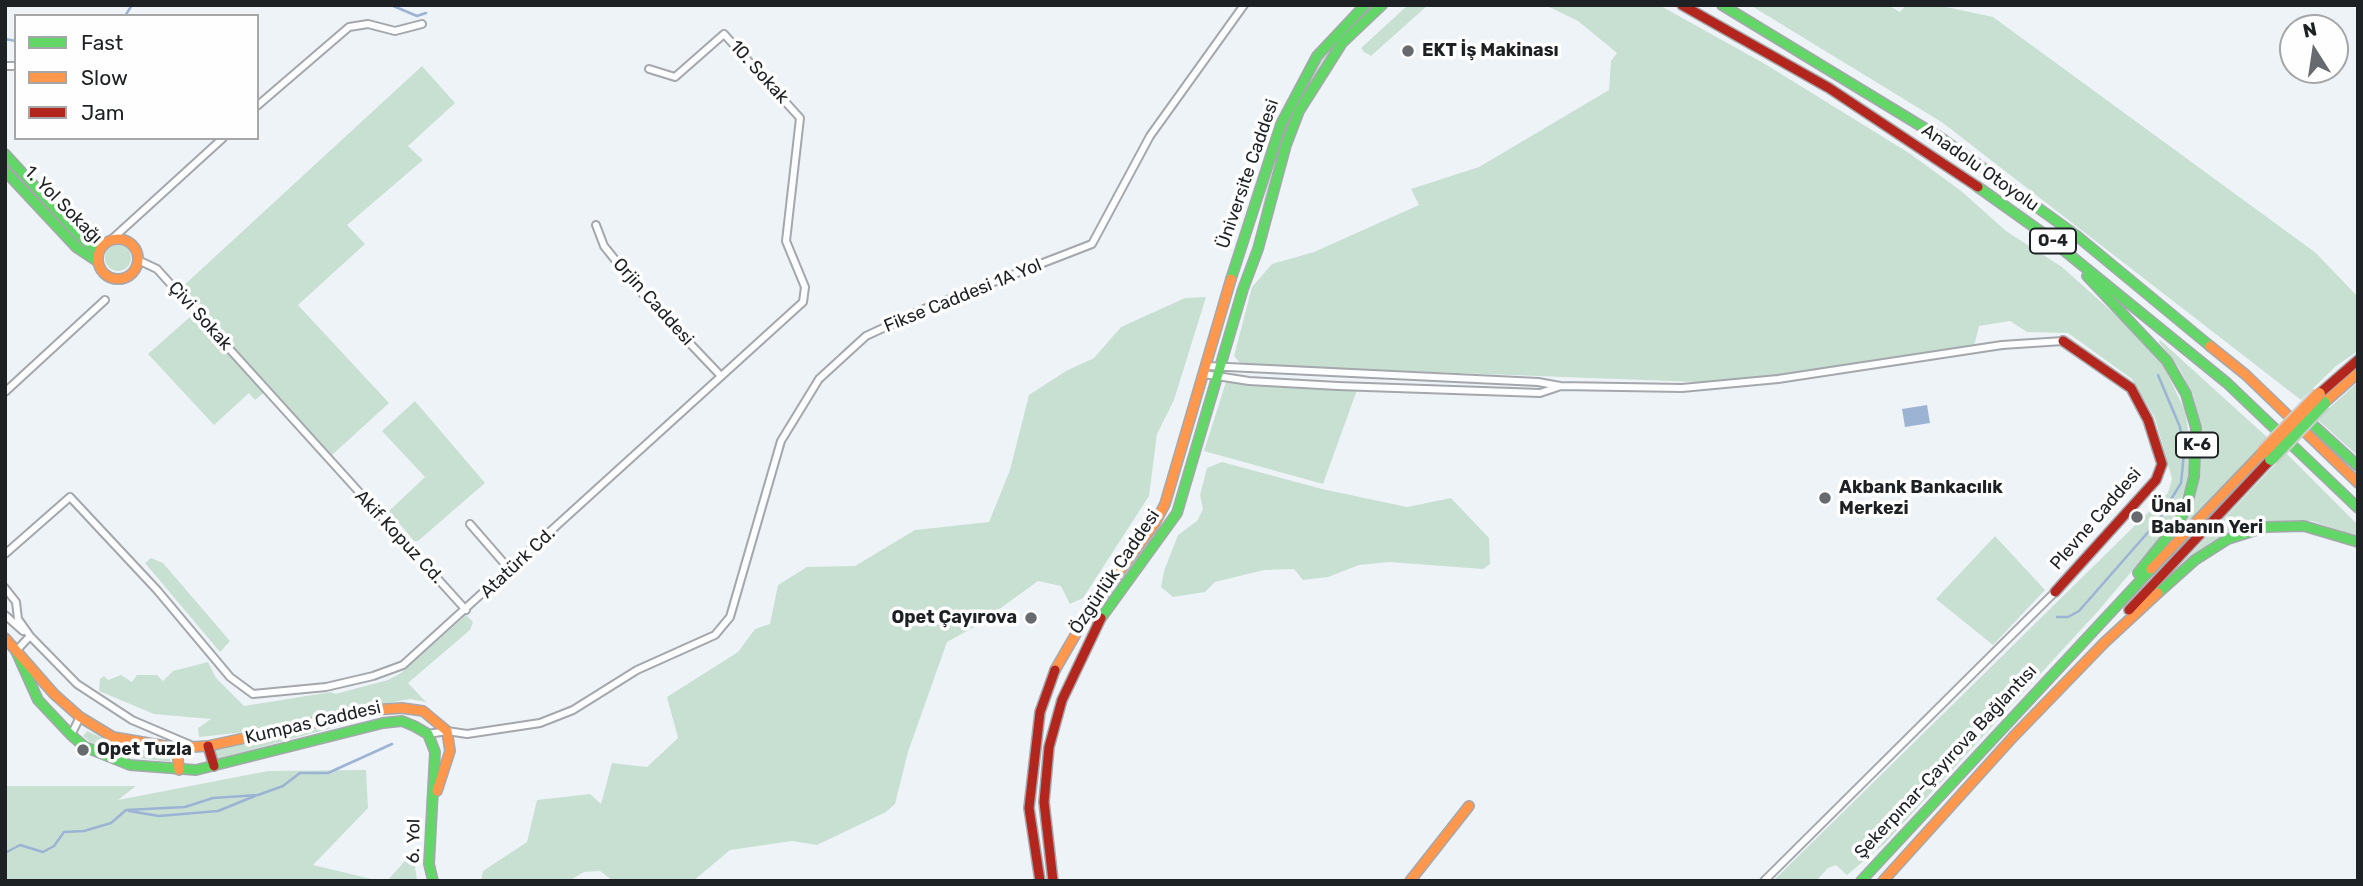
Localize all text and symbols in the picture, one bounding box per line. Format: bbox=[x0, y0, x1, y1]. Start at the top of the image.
legend bbox=[14, 14, 259, 140]
north arrow bbox=[2279, 14, 2349, 84]
text: N bbox=[2301, 17, 2319, 43]
text: Fast bbox=[81, 30, 123, 55]
street label: 10. Sokak bbox=[725, 36, 793, 108]
place label: EKT İş Makinası bbox=[1422, 40, 1559, 62]
marker: EKT İş Makinası bbox=[1400, 43, 1416, 59]
text: Slow bbox=[81, 65, 128, 90]
street label: Üniversite Caddesi bbox=[1212, 97, 1284, 251]
text: Jam bbox=[81, 100, 125, 125]
street label: Anadolu Otoyolu bbox=[1917, 120, 2043, 216]
street label: 1. Yol Sokağı bbox=[19, 161, 107, 249]
road number: O-4 bbox=[2030, 229, 2076, 254]
street label: Orjin Caddesi bbox=[608, 254, 698, 350]
street label: Fikse Caddesi 1A Yol bbox=[881, 255, 1045, 337]
street label: Çivi Sokak bbox=[164, 277, 236, 355]
road number: K-6 bbox=[2176, 432, 2218, 458]
street label: Plevne Caddesi bbox=[2046, 464, 2146, 574]
place label: Akbank Bankacılık Merkezi bbox=[1839, 477, 2003, 520]
street label: Akif Kopuz Cd. bbox=[350, 486, 448, 588]
marker: Akbank Bankacılık Merkezi bbox=[1817, 490, 1833, 506]
place label: Ünal Babanın Yeri bbox=[2151, 496, 2263, 538]
street label: Özgürlük Caddesi bbox=[1065, 506, 1165, 638]
marker: Ünal Babanın Yeri bbox=[2129, 509, 2145, 525]
street label: Atatürk Cd. bbox=[476, 523, 560, 603]
place label: Opet Çayırova bbox=[891, 607, 1017, 629]
marker: Opet Çayırova bbox=[1023, 610, 1039, 626]
street label: Şekerpınar-Çayırova Bağlantısı bbox=[1850, 661, 2042, 863]
street label: Kumpas Caddesi bbox=[243, 697, 383, 749]
place label: Opet Tuzla bbox=[97, 739, 192, 761]
marker: Opet Tuzla bbox=[75, 742, 91, 758]
street label: 6. Yol bbox=[403, 818, 425, 864]

